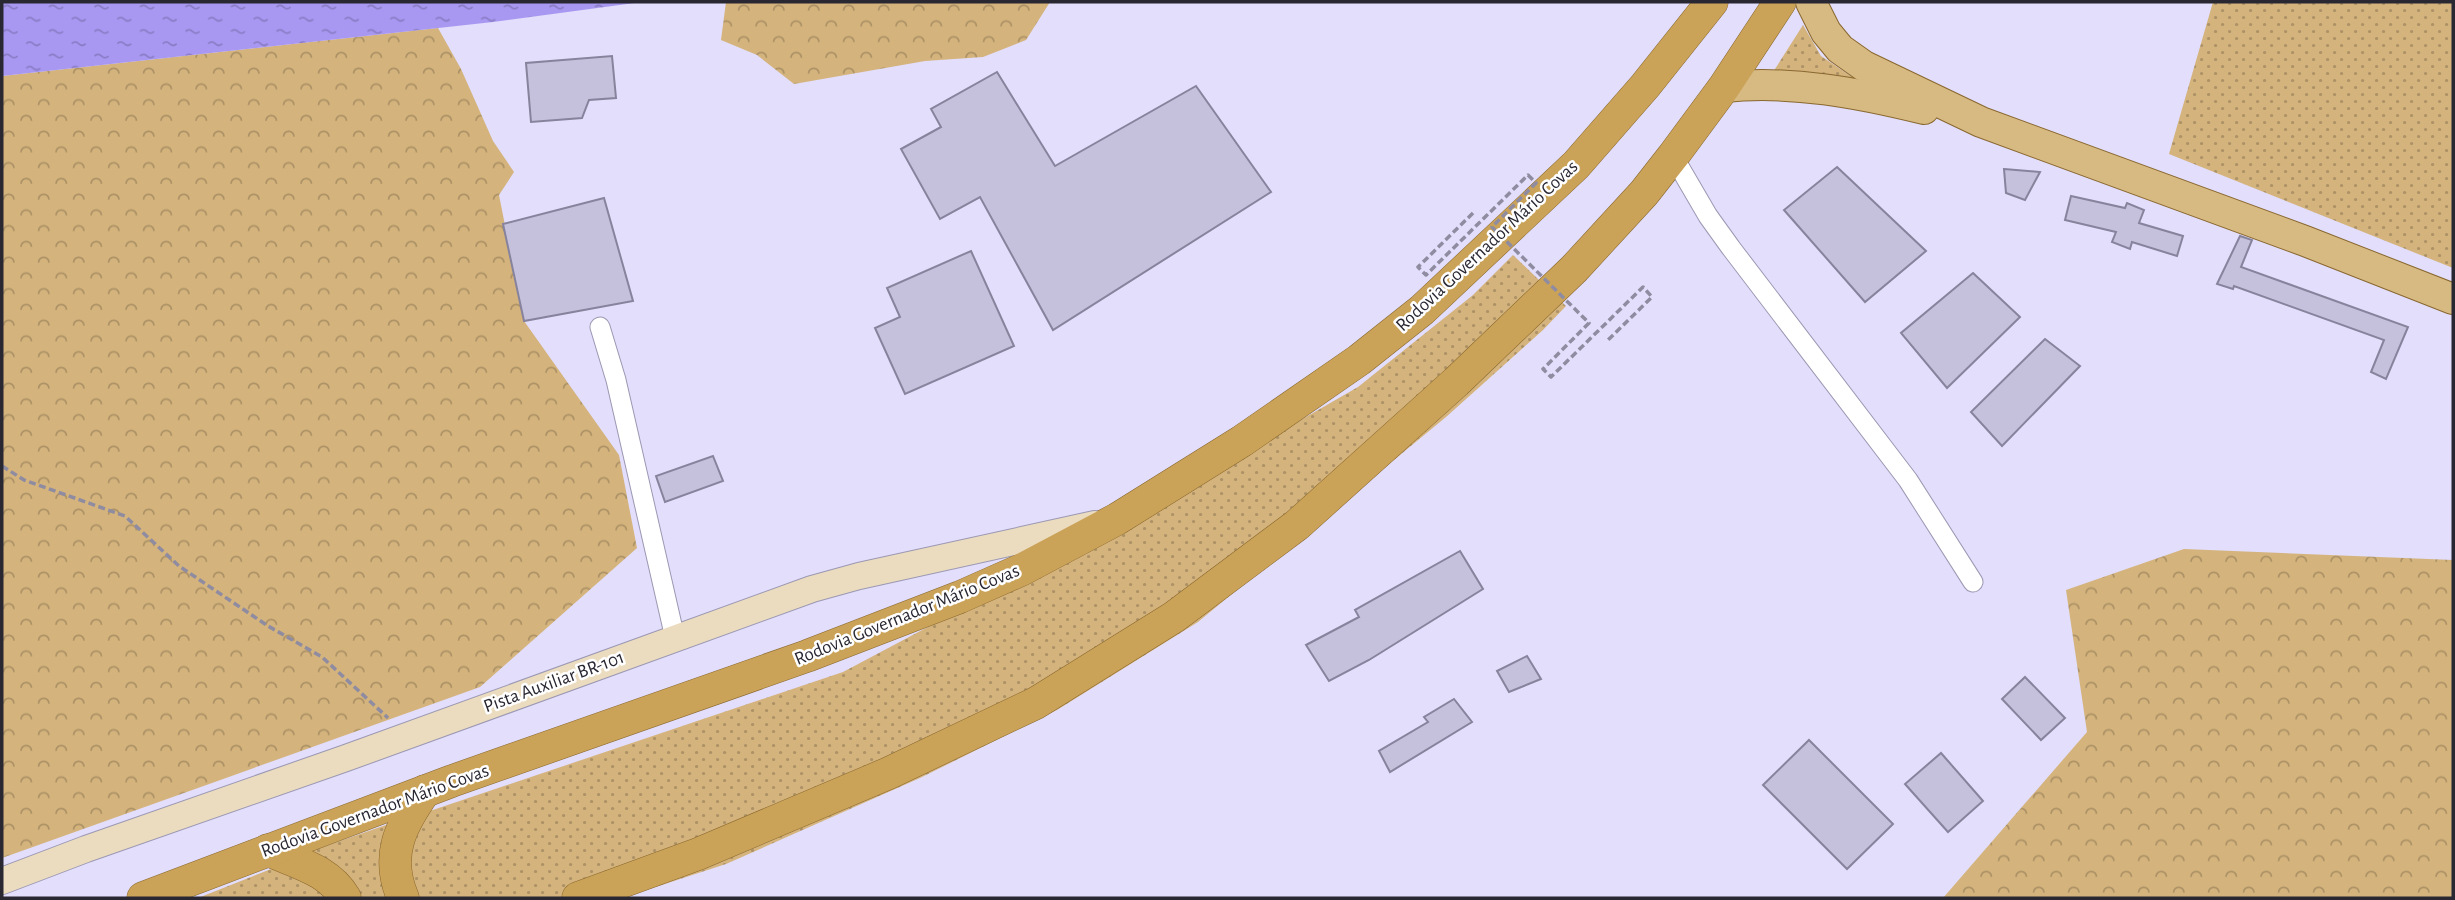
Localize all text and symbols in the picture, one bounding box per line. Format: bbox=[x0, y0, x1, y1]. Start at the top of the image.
street label: Rodovia Governador Mário Covas bbox=[1392, 157, 1582, 335]
street label: Rodovia Governador Mário Covas bbox=[792, 561, 1022, 669]
street label: Pista Auxiliar BR-101 bbox=[481, 648, 627, 716]
street label: Rodovia Governador Mário Covas bbox=[259, 761, 491, 861]

